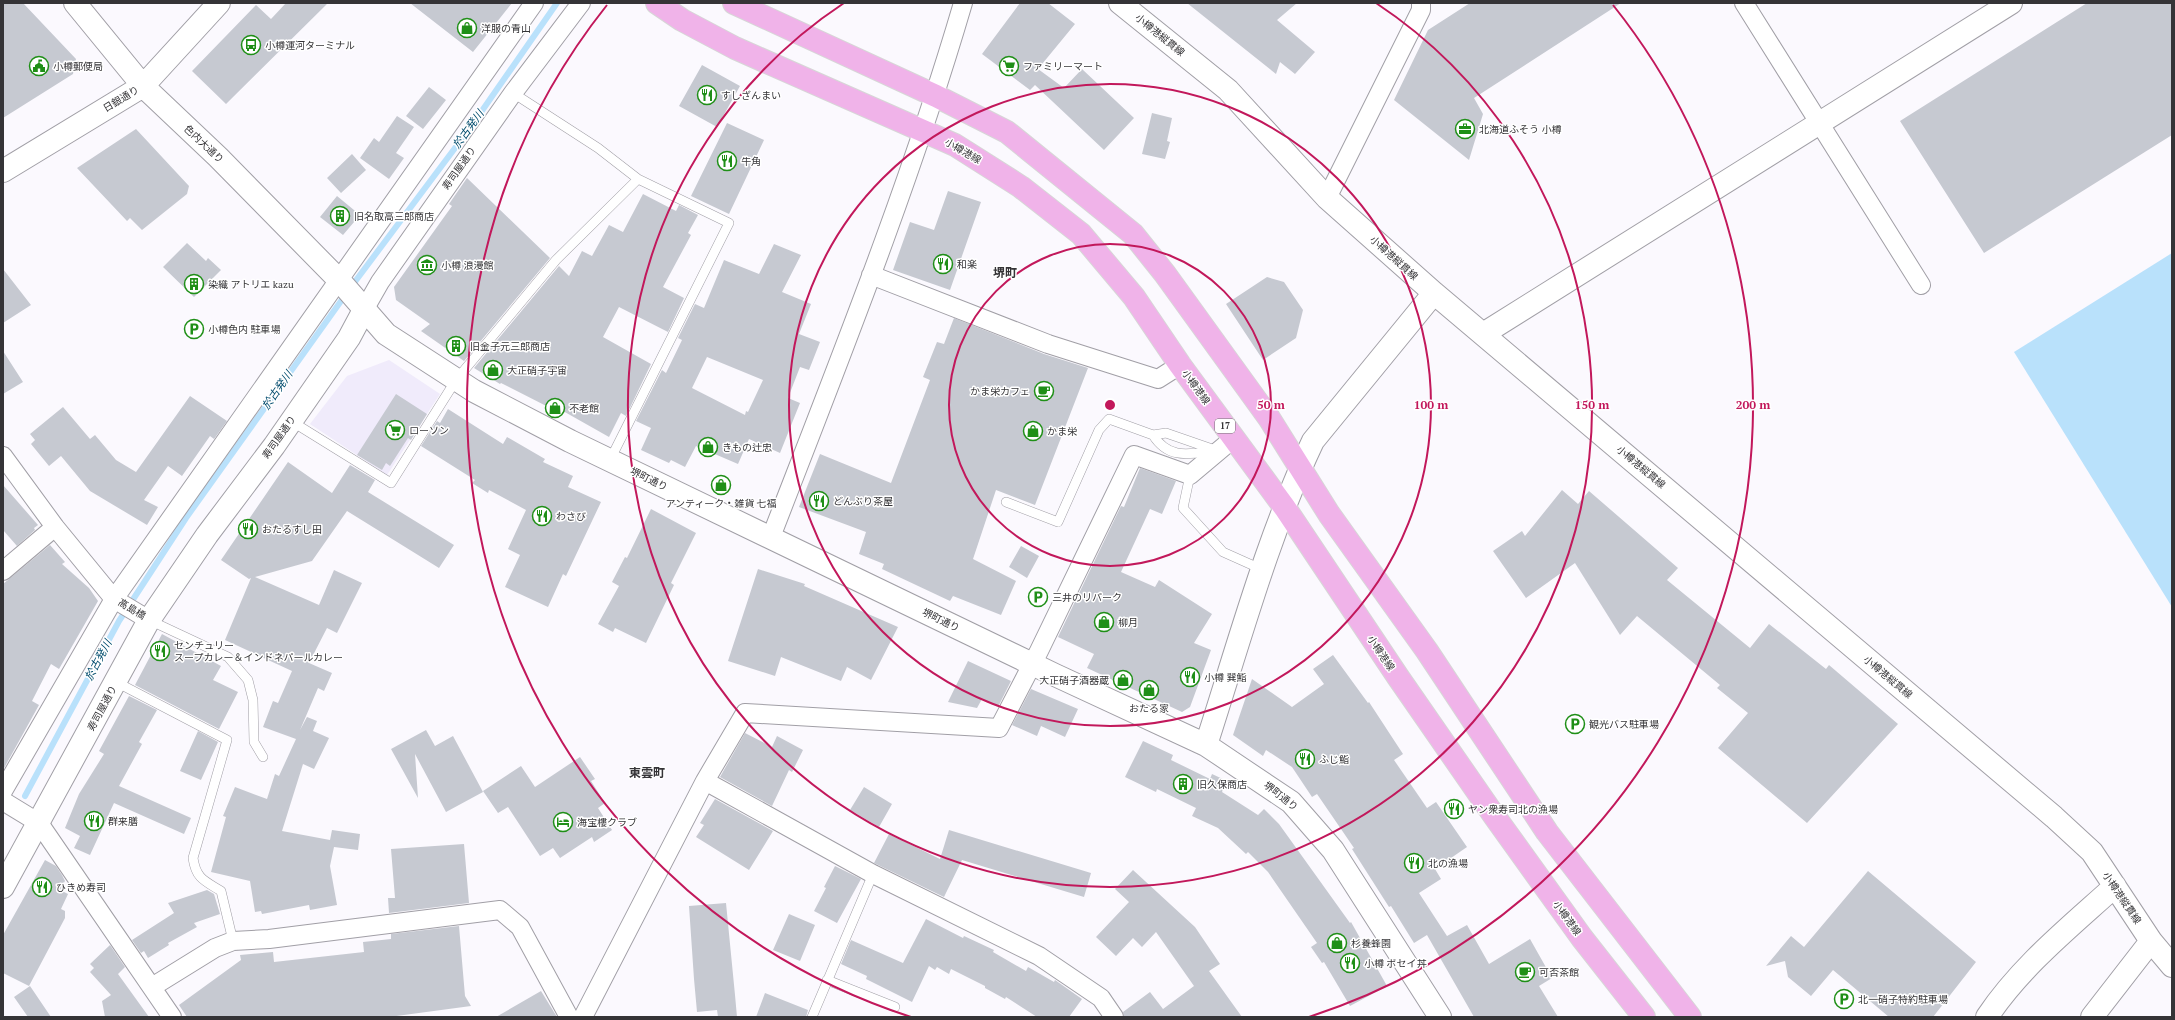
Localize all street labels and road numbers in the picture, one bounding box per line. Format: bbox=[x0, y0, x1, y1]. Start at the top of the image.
street label: 小樽港縦貫線 bbox=[1133, 11, 1187, 59]
street label: 日銀通り bbox=[101, 83, 141, 115]
street label: 色内大通り bbox=[181, 122, 227, 166]
street label: 小樽港線 bbox=[942, 135, 984, 167]
street label: 寿司屋通り bbox=[439, 144, 479, 192]
street label: 小樽港縦貫線 bbox=[1367, 233, 1421, 283]
street label: 小樽港線 bbox=[1179, 367, 1213, 407]
street label: 寿司屋通り bbox=[259, 413, 299, 461]
road number: 17 bbox=[1215, 419, 1235, 433]
street label: 小樽港縦貫線 bbox=[1614, 443, 1668, 491]
street label: 堺町通り bbox=[628, 464, 670, 494]
street label: 高島橋 bbox=[116, 596, 148, 622]
street label: 堺町通り bbox=[920, 605, 962, 635]
street label: 小樽港線 bbox=[1364, 633, 1398, 673]
street label: 小樽港縦貫線 bbox=[1861, 653, 1915, 701]
street label: 寿司屋通り bbox=[85, 683, 119, 733]
street label: 堺町通り bbox=[1261, 779, 1301, 813]
street label: 小樽港縦貫線 bbox=[2100, 869, 2144, 927]
street label: 小樽港線 bbox=[1550, 898, 1584, 938]

